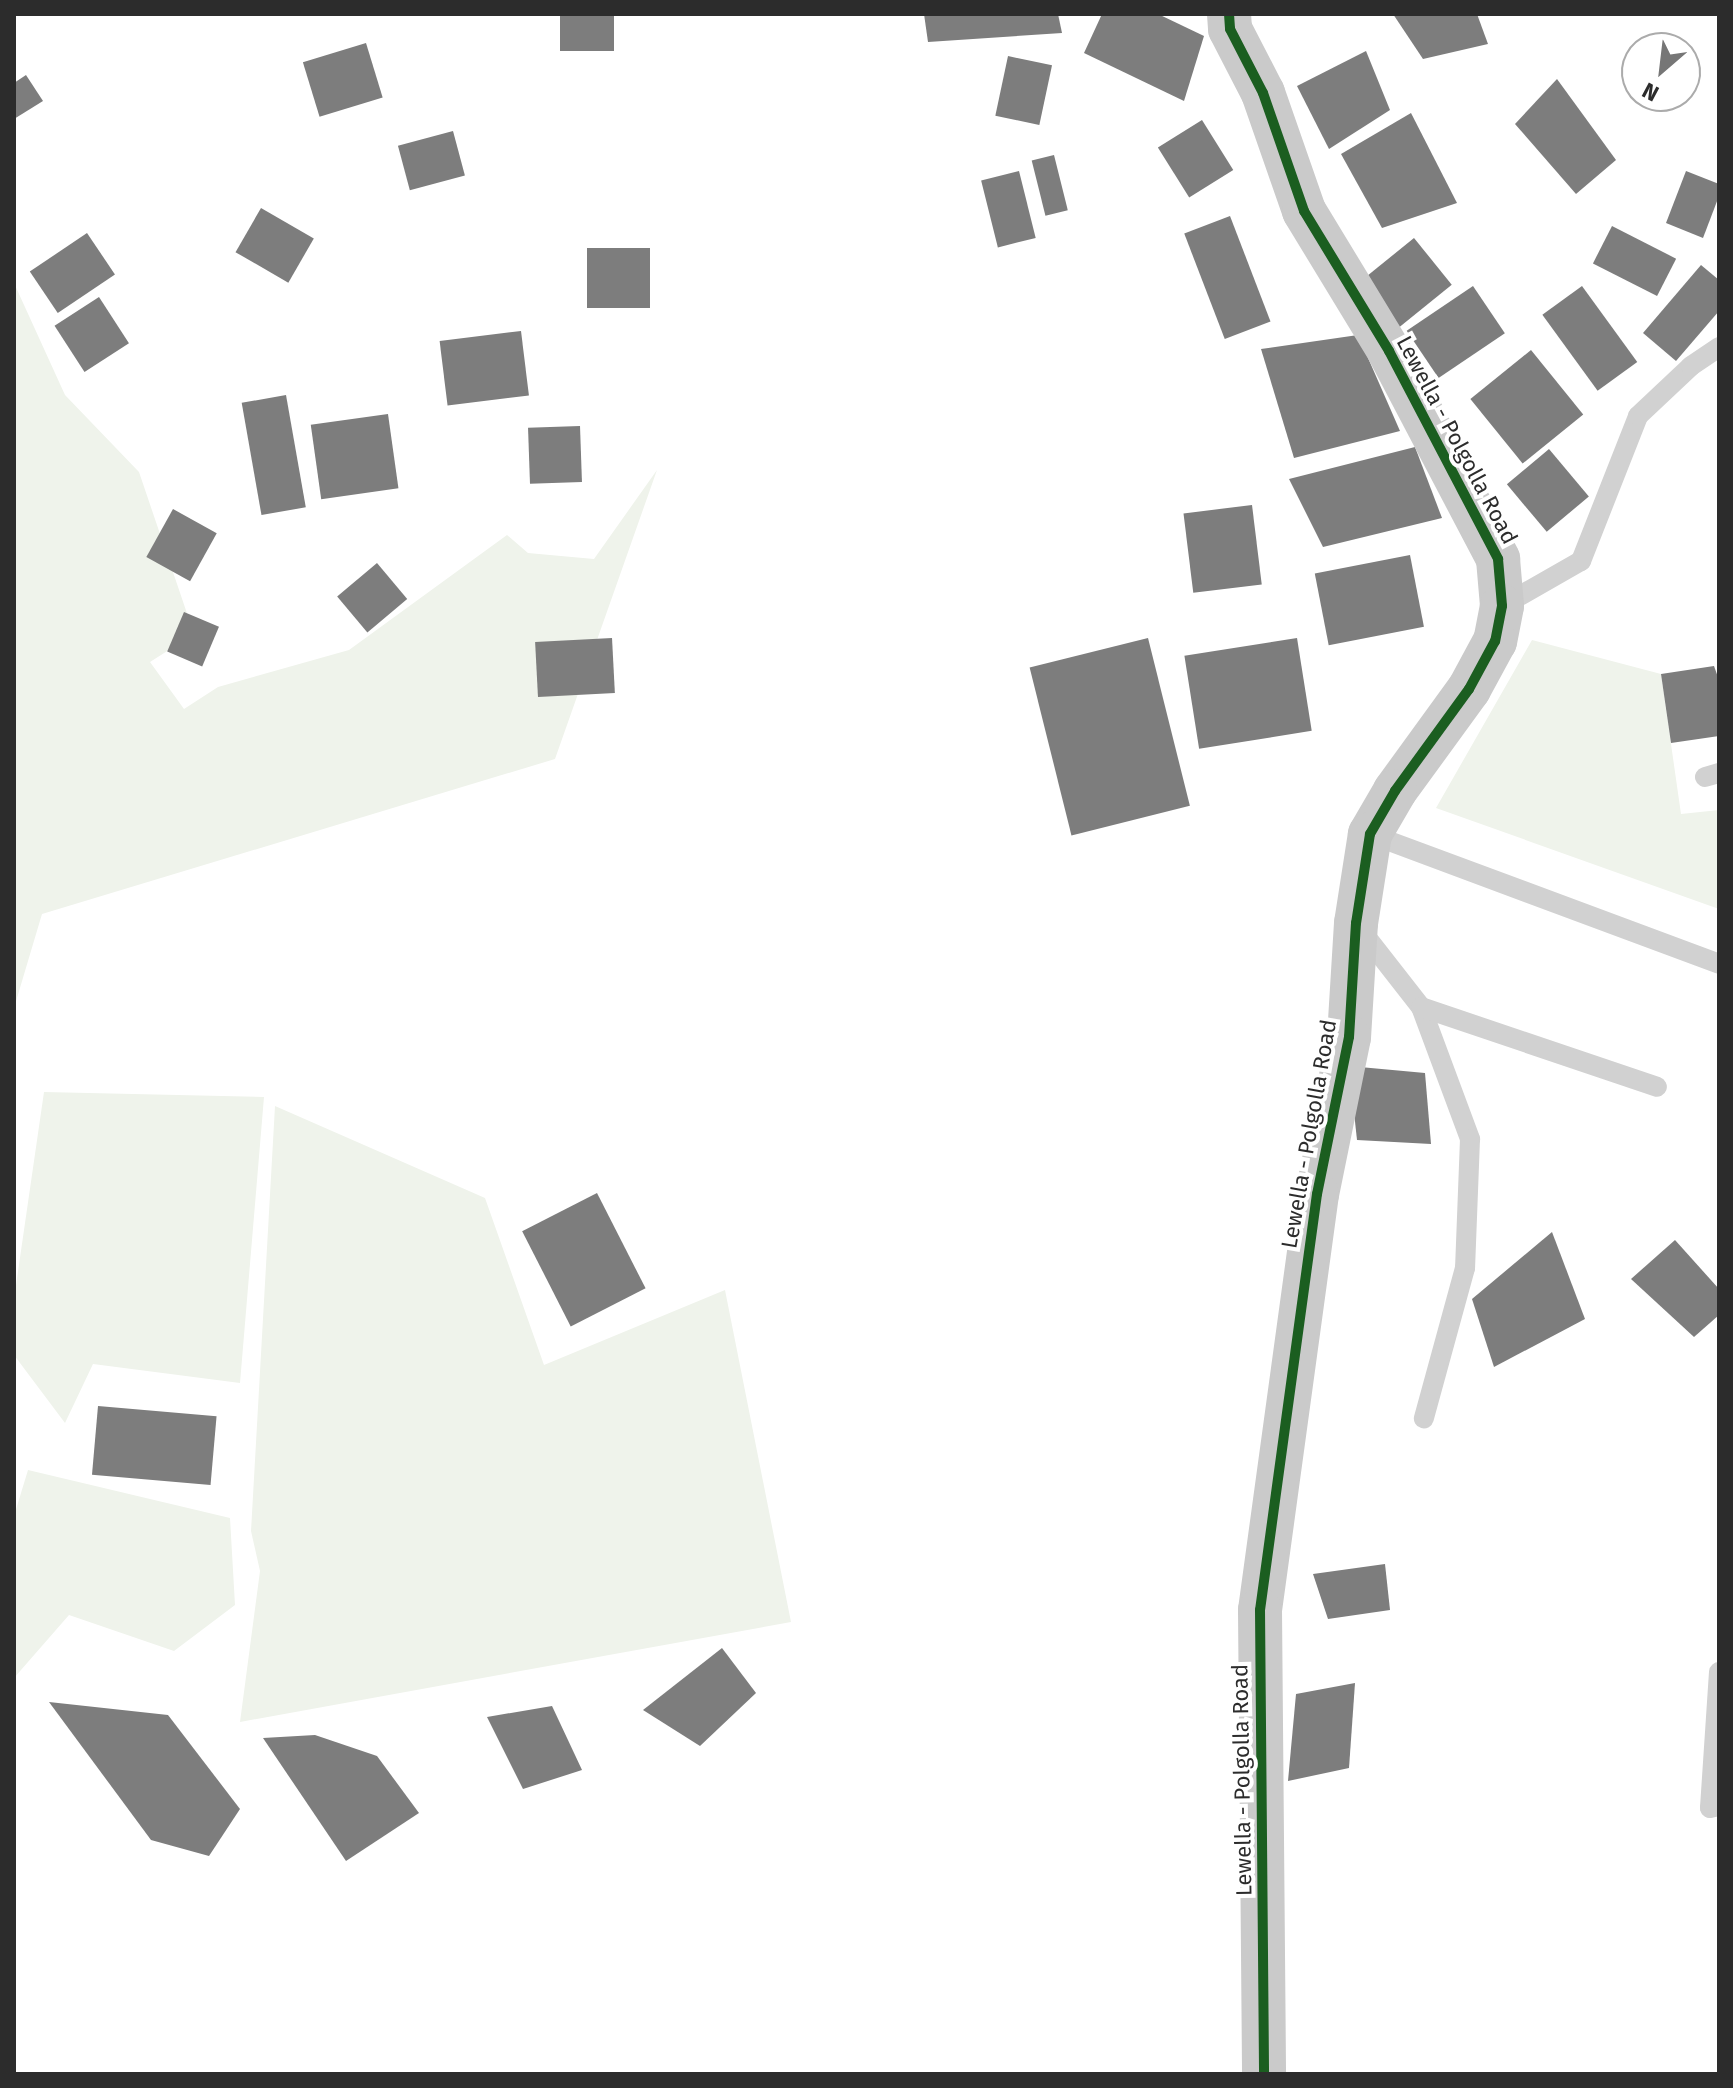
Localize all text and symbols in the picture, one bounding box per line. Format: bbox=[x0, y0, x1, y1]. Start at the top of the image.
north arrow bbox=[1621, 32, 1701, 112]
text: N bbox=[1638, 77, 1663, 107]
street label: Lewella - Polgolla Road bbox=[1391, 331, 1523, 549]
street label: Lewella - Polgolla Road bbox=[1276, 1017, 1342, 1251]
street label: Lewella - Polgolla Road bbox=[1227, 1664, 1257, 1896]

